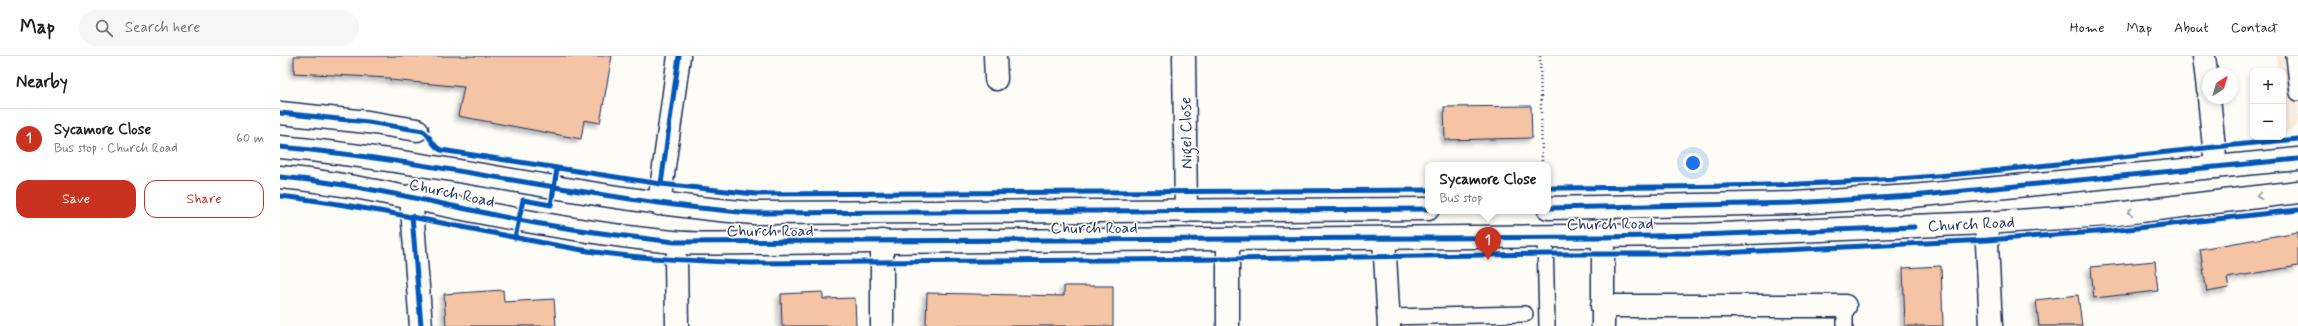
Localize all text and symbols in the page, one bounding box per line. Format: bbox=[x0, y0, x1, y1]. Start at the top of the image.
search box bbox=[79, 10, 359, 46]
text: Map bbox=[20, 15, 55, 40]
icon: search bbox=[93, 17, 115, 39]
text: Search here bbox=[125, 18, 200, 38]
text: Home bbox=[2070, 19, 2104, 37]
text: Map bbox=[2126, 19, 2152, 37]
text: About bbox=[2174, 19, 2209, 37]
text: Contact bbox=[2231, 19, 2278, 37]
north arrow bbox=[2202, 68, 2238, 104]
map controls bbox=[2250, 68, 2286, 140]
button: + bbox=[2250, 68, 2286, 104]
text: Nearby bbox=[16, 71, 68, 93]
street label: Nigel Close bbox=[1175, 97, 1199, 169]
button: − bbox=[2250, 104, 2286, 140]
text: Sycamore Close bbox=[54, 120, 151, 140]
text: 1 bbox=[26, 130, 32, 147]
text: 60 m bbox=[236, 130, 264, 147]
text: Bus stop · Church Road bbox=[54, 140, 178, 157]
your location bbox=[1683, 153, 1703, 173]
popup bbox=[1425, 162, 1551, 214]
text: Sycamore Close bbox=[1439, 170, 1537, 190]
street label: Church Road bbox=[407, 174, 496, 213]
button: Save bbox=[16, 180, 136, 218]
button: Share bbox=[144, 180, 264, 218]
text: Bus stop bbox=[1439, 190, 1482, 207]
one-way arrow bbox=[2256, 192, 2262, 201]
one-way arrow bbox=[2127, 207, 2133, 216]
street label: Church Road bbox=[1927, 212, 2015, 237]
street label: Church Road bbox=[1566, 213, 1654, 236]
street label: Church Road bbox=[1051, 218, 1137, 239]
street label: Church Road bbox=[727, 221, 813, 242]
pin: 1 bbox=[1475, 227, 1501, 260]

